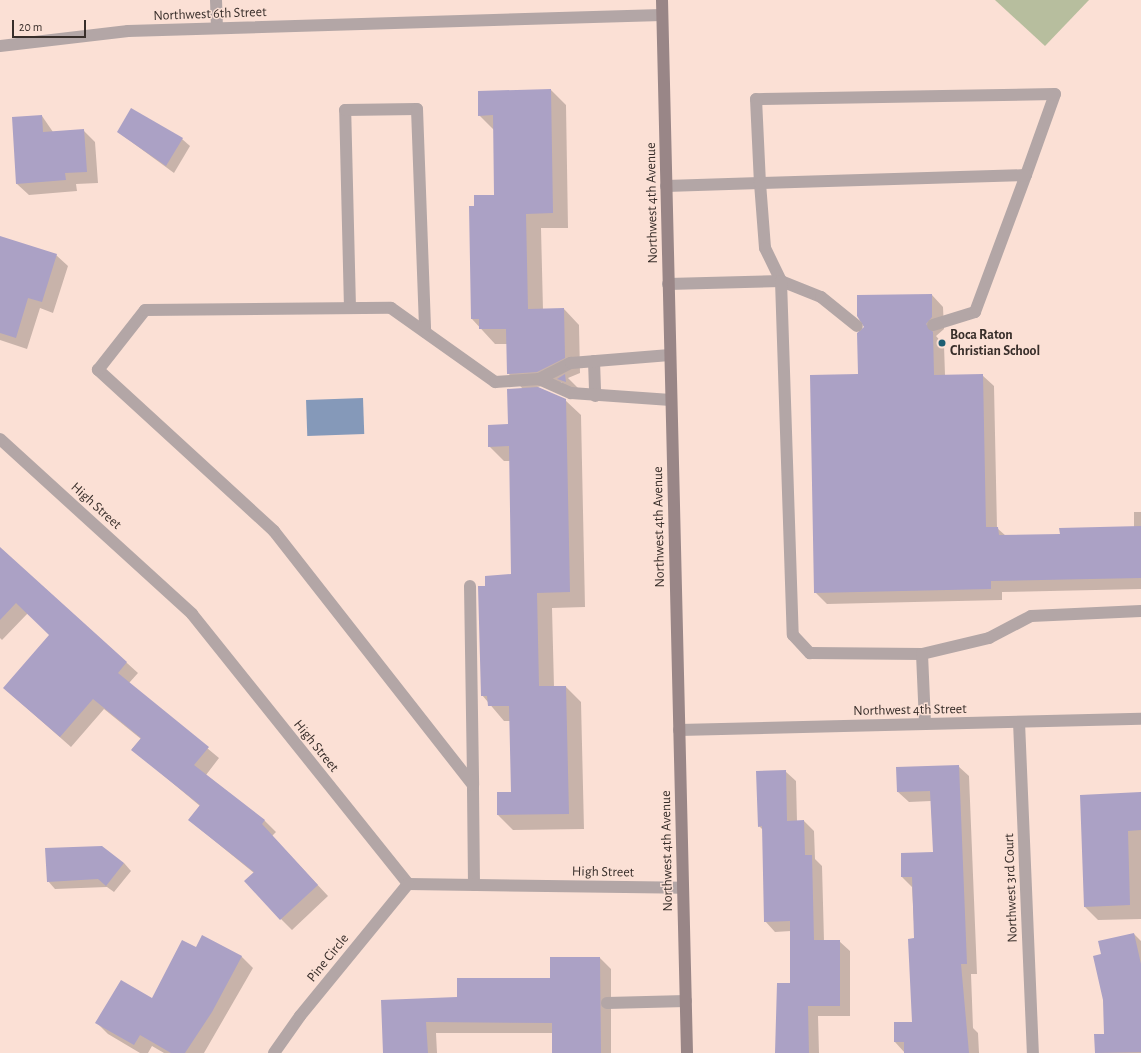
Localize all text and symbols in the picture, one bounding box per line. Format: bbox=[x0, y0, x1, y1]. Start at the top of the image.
street label: Northwest 6th Street bbox=[153, 4, 267, 24]
scale bar bbox=[14, 12, 88, 38]
text: 20 m bbox=[19, 21, 42, 33]
street label: Northwest 4th Avenue bbox=[643, 142, 661, 264]
place label: Boca Raton Christian School bbox=[950, 327, 1040, 360]
marker: Boca Raton Christian School bbox=[937, 338, 947, 348]
street label: Northwest 4th Avenue bbox=[650, 466, 668, 588]
street label: High Street bbox=[67, 479, 125, 533]
street label: Northwest 4th Street bbox=[853, 701, 967, 719]
street label: High Street bbox=[290, 716, 342, 776]
street label: Northwest 4th Avenue bbox=[658, 790, 676, 912]
street label: Northwest 3rd Court bbox=[1001, 833, 1021, 943]
street label: High Street bbox=[572, 863, 634, 881]
street label: Pine Circle bbox=[303, 931, 353, 985]

